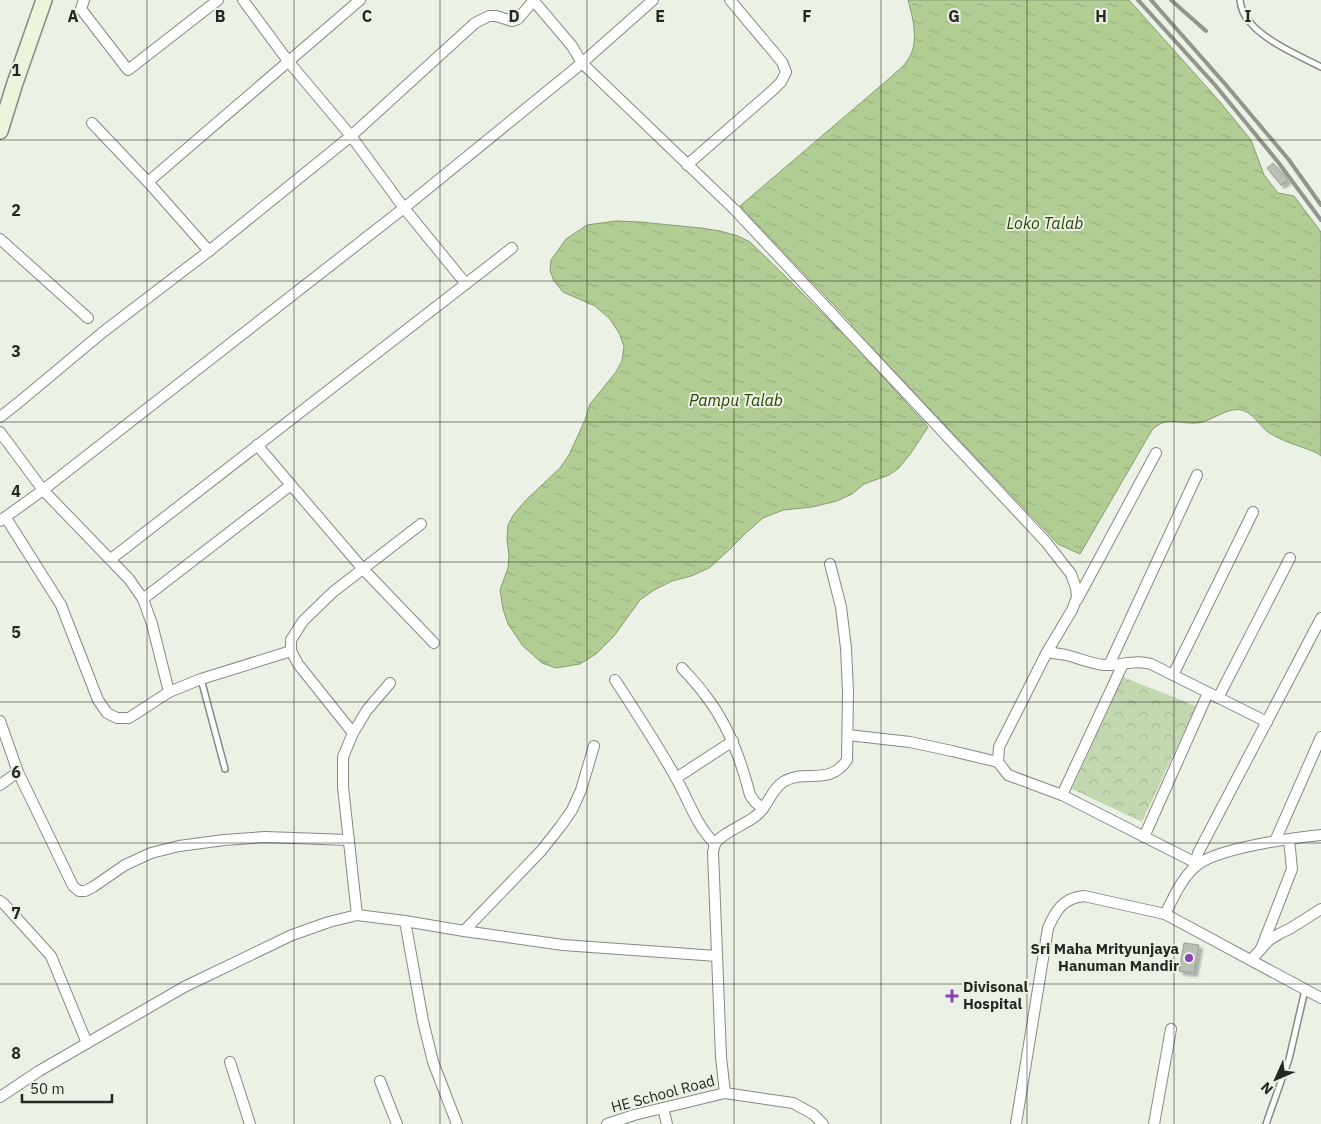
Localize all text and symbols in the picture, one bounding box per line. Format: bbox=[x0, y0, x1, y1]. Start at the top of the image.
text: A bbox=[68, 6, 79, 26]
text: B bbox=[215, 6, 226, 26]
text: C bbox=[362, 6, 372, 26]
text: D bbox=[508, 6, 520, 26]
text: E bbox=[655, 6, 665, 26]
text: F bbox=[802, 6, 812, 26]
text: G bbox=[948, 6, 960, 26]
text: H bbox=[1095, 6, 1107, 26]
text: I bbox=[1245, 6, 1252, 26]
text: 1 bbox=[11, 60, 21, 80]
text: 2 bbox=[11, 200, 21, 220]
water label: Loko Talab bbox=[1007, 213, 1083, 233]
text: 3 bbox=[11, 341, 21, 361]
water label: Pampu Talab bbox=[689, 390, 783, 410]
text: 4 bbox=[11, 481, 21, 501]
text: 5 bbox=[11, 622, 21, 642]
text: 6 bbox=[11, 762, 21, 782]
text: 7 bbox=[11, 903, 21, 923]
place label: Sri Maha Mrityunjaya Hanuman Mandir bbox=[1031, 939, 1179, 975]
marker: Sri Maha Mrityunjaya Hanuman Mandir bbox=[1183, 952, 1195, 964]
place label: Divisonal Hospital bbox=[963, 977, 1029, 1013]
marker: Divisonal Hospital bbox=[945, 989, 959, 1003]
text: 8 bbox=[11, 1043, 21, 1063]
north arrow bbox=[1251, 1054, 1301, 1104]
street label: HE School Road bbox=[609, 1071, 717, 1116]
scale bar bbox=[22, 1072, 112, 1104]
text: N bbox=[1257, 1078, 1277, 1098]
text: 50 m bbox=[30, 1079, 65, 1098]

